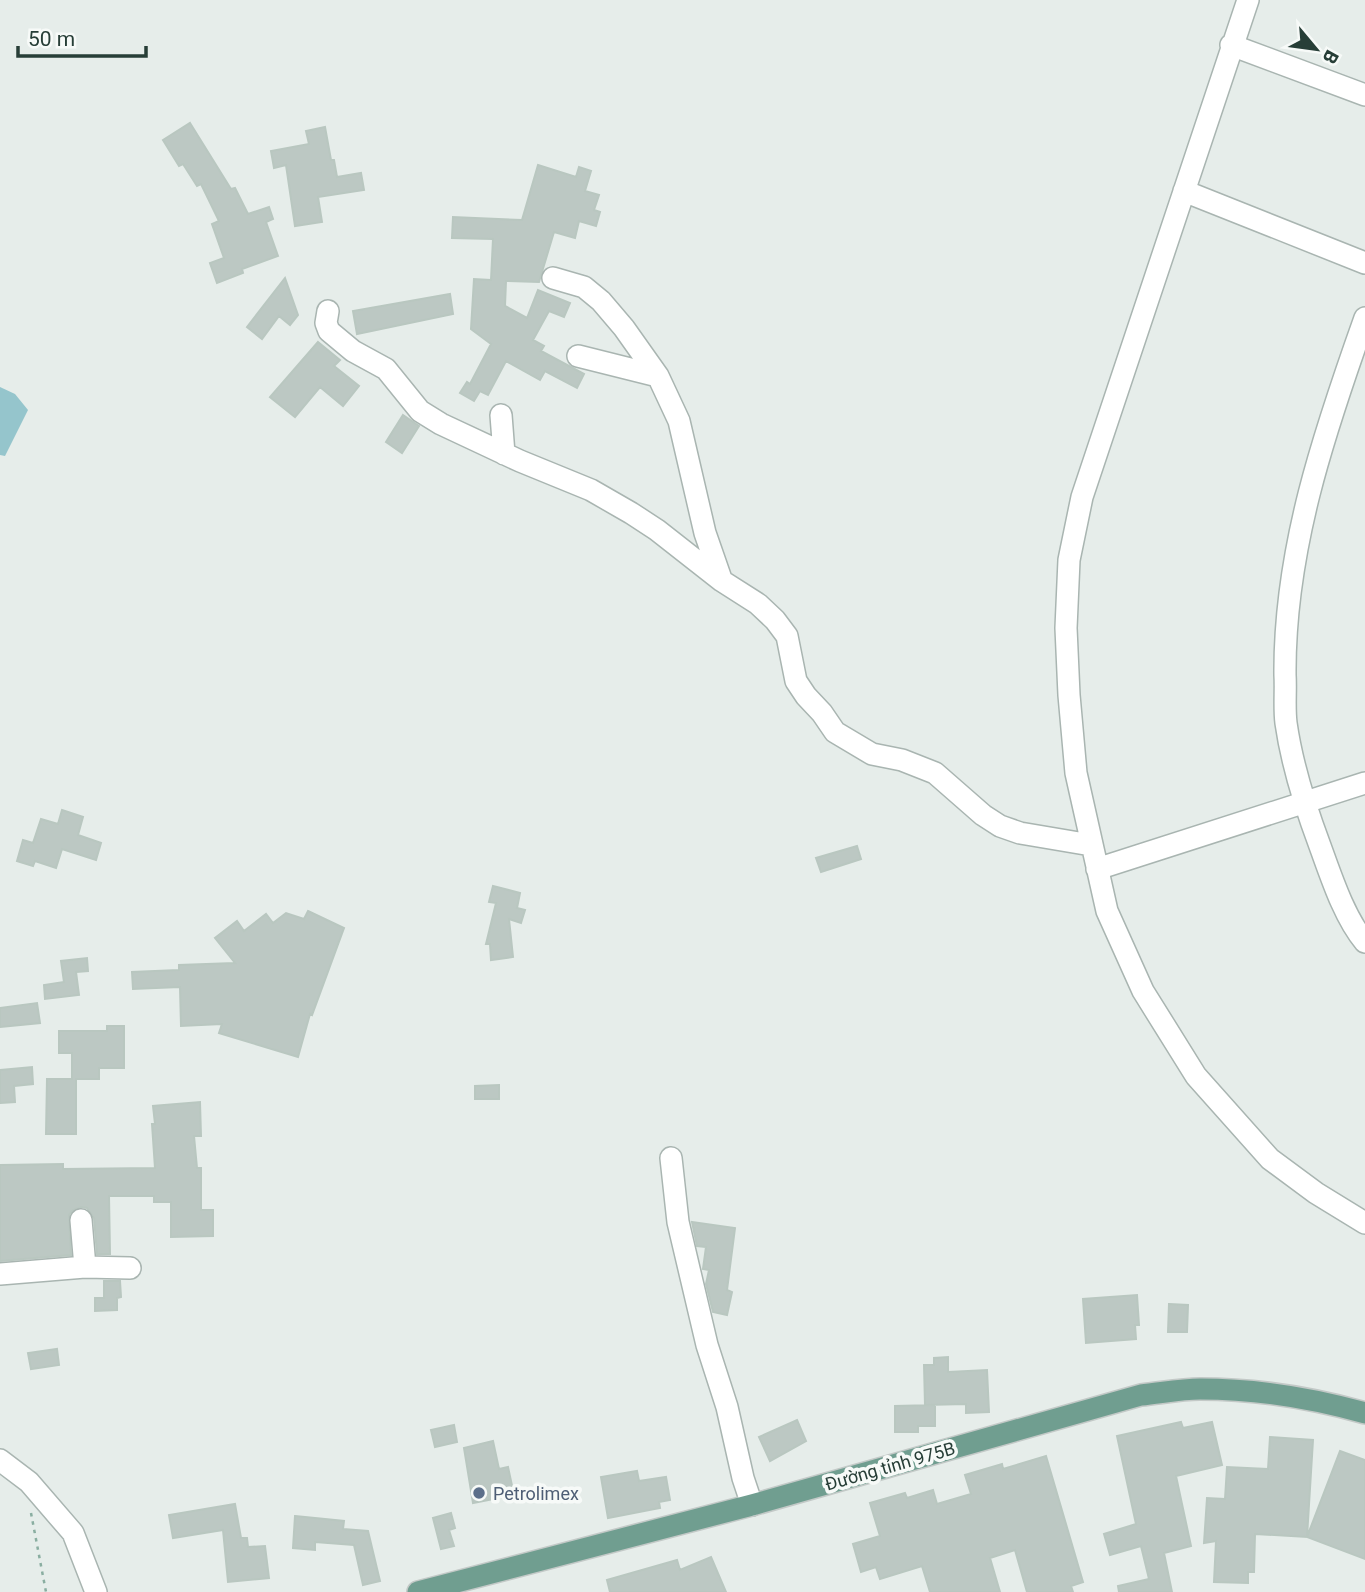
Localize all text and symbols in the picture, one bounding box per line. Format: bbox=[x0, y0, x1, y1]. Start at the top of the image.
scale bar bbox=[18, 14, 145, 58]
north arrow bbox=[1281, 14, 1351, 84]
text: 50 m bbox=[28, 27, 75, 51]
text: B bbox=[1317, 46, 1343, 68]
street label: Đường tỉnh 975B bbox=[823, 1437, 957, 1495]
place label: Petrolimex bbox=[493, 1483, 579, 1504]
marker: Petrolimex bbox=[471, 1485, 487, 1501]

